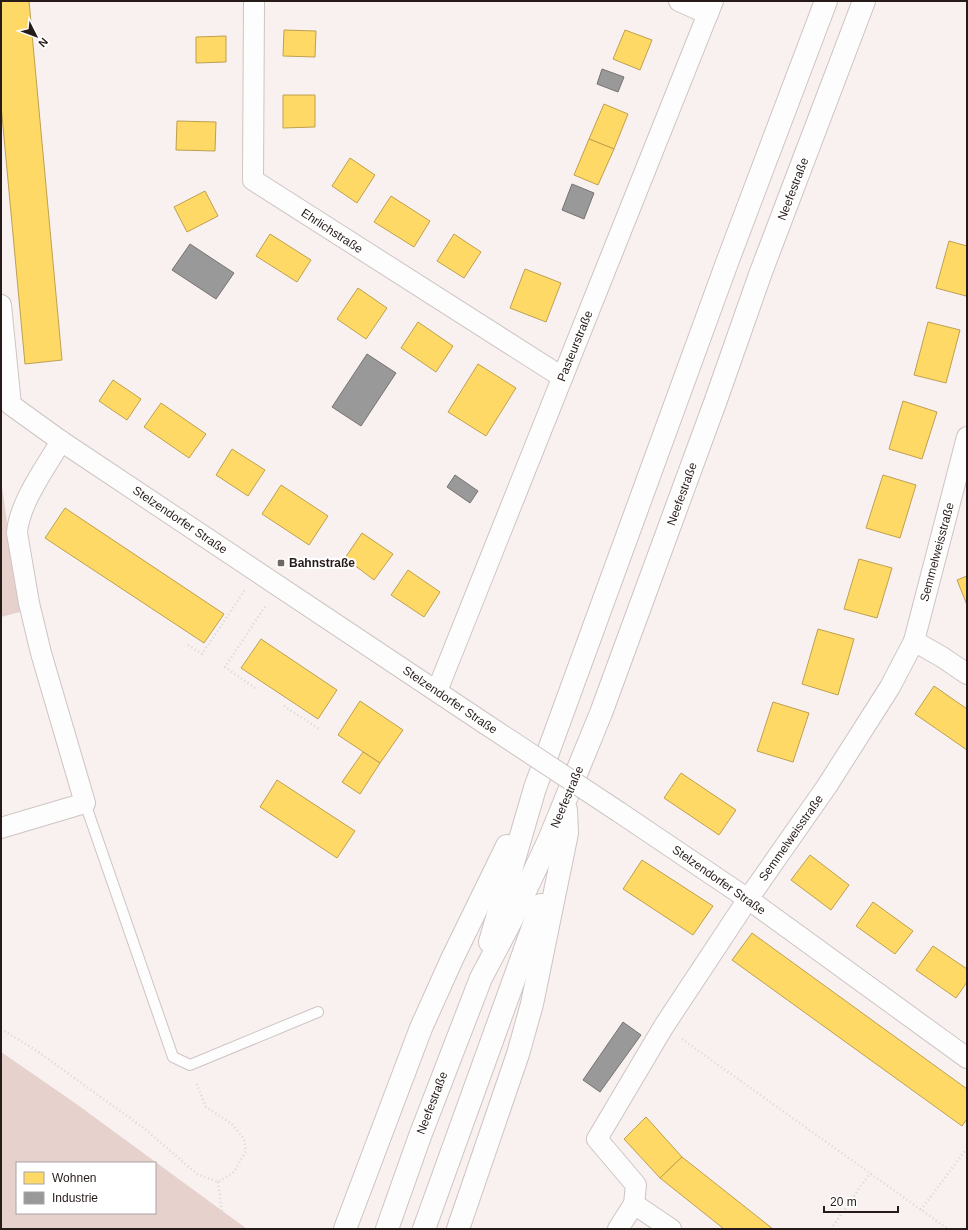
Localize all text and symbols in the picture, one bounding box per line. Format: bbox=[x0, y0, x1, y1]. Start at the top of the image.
north arrow bbox=[16, 16, 56, 56]
text: N bbox=[36, 36, 51, 50]
street label: Neefestraße bbox=[775, 155, 811, 222]
street label: Ehrlichstraße bbox=[299, 206, 366, 256]
street label: Pasteurstraße bbox=[554, 308, 596, 384]
street label: Neefestraße bbox=[664, 460, 700, 527]
street label: Stelzendorfer Straße bbox=[130, 483, 230, 557]
street label: Semmelweisstraße bbox=[917, 501, 957, 603]
place label: Bahnstraße bbox=[289, 556, 355, 570]
marker: Bahnstraße bbox=[276, 558, 286, 568]
street label: Stelzendorfer Straße bbox=[400, 663, 500, 737]
street label: Neefestraße bbox=[548, 764, 586, 830]
street label: Semmelweisstraße bbox=[756, 792, 826, 884]
street label: Stelzendorfer Straße bbox=[670, 843, 769, 918]
street label: Neefestraße bbox=[414, 1069, 450, 1136]
legend bbox=[16, 1162, 156, 1214]
text: Wohnen bbox=[52, 1171, 96, 1185]
scale bar bbox=[824, 1188, 898, 1214]
text: Industrie bbox=[52, 1191, 98, 1205]
text: 20 m bbox=[830, 1195, 857, 1209]

